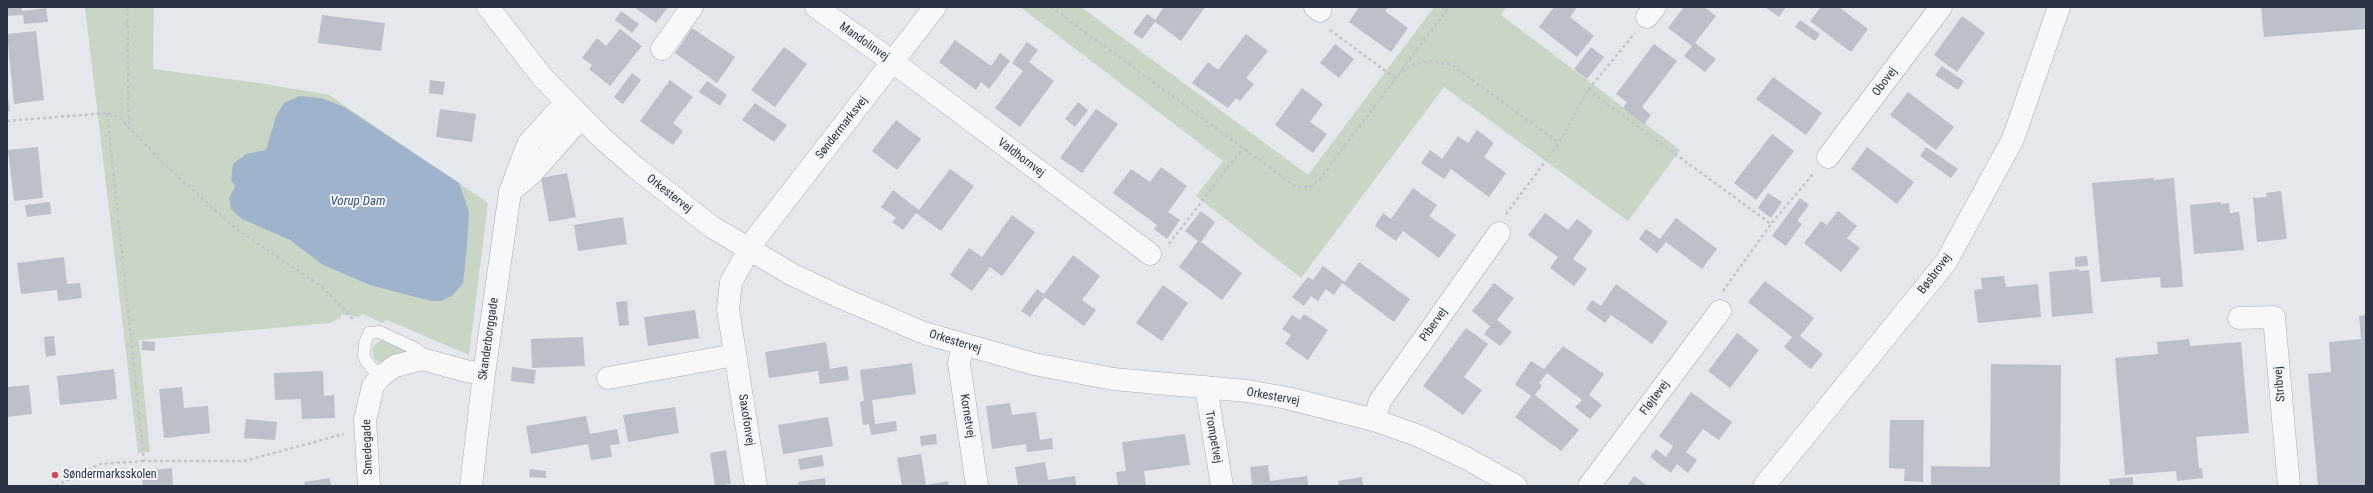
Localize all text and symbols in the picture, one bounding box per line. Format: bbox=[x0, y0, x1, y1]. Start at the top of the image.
street label: Mandolinvej bbox=[836, 20, 892, 64]
street label: Obovej bbox=[1869, 65, 1901, 99]
street label: Søndermarksvej bbox=[813, 94, 871, 162]
street label: Valdhornvej bbox=[994, 136, 1048, 180]
street label: Orkestervej bbox=[643, 172, 695, 216]
water label: Vorup Dam bbox=[331, 194, 385, 210]
street label: Bøsbrovej bbox=[1915, 251, 1955, 297]
street label: Skanderborggade bbox=[476, 297, 502, 381]
street label: Pibervej bbox=[1417, 305, 1451, 345]
street label: Orkestervej bbox=[927, 327, 983, 357]
street label: Stribvej bbox=[2271, 366, 2289, 402]
street label: Fløjtevej bbox=[1637, 378, 1673, 418]
street label: Orkestervej bbox=[1245, 385, 1301, 409]
street label: Saxofonvej bbox=[735, 393, 757, 447]
street label: Kornetvej bbox=[956, 393, 978, 439]
street label: Trompetvej bbox=[1201, 410, 1225, 464]
street label: Smedegade bbox=[360, 419, 376, 475]
place label: Søndermarksskolen bbox=[63, 468, 157, 482]
marker: Søndermarksskolen bbox=[50, 470, 60, 480]

